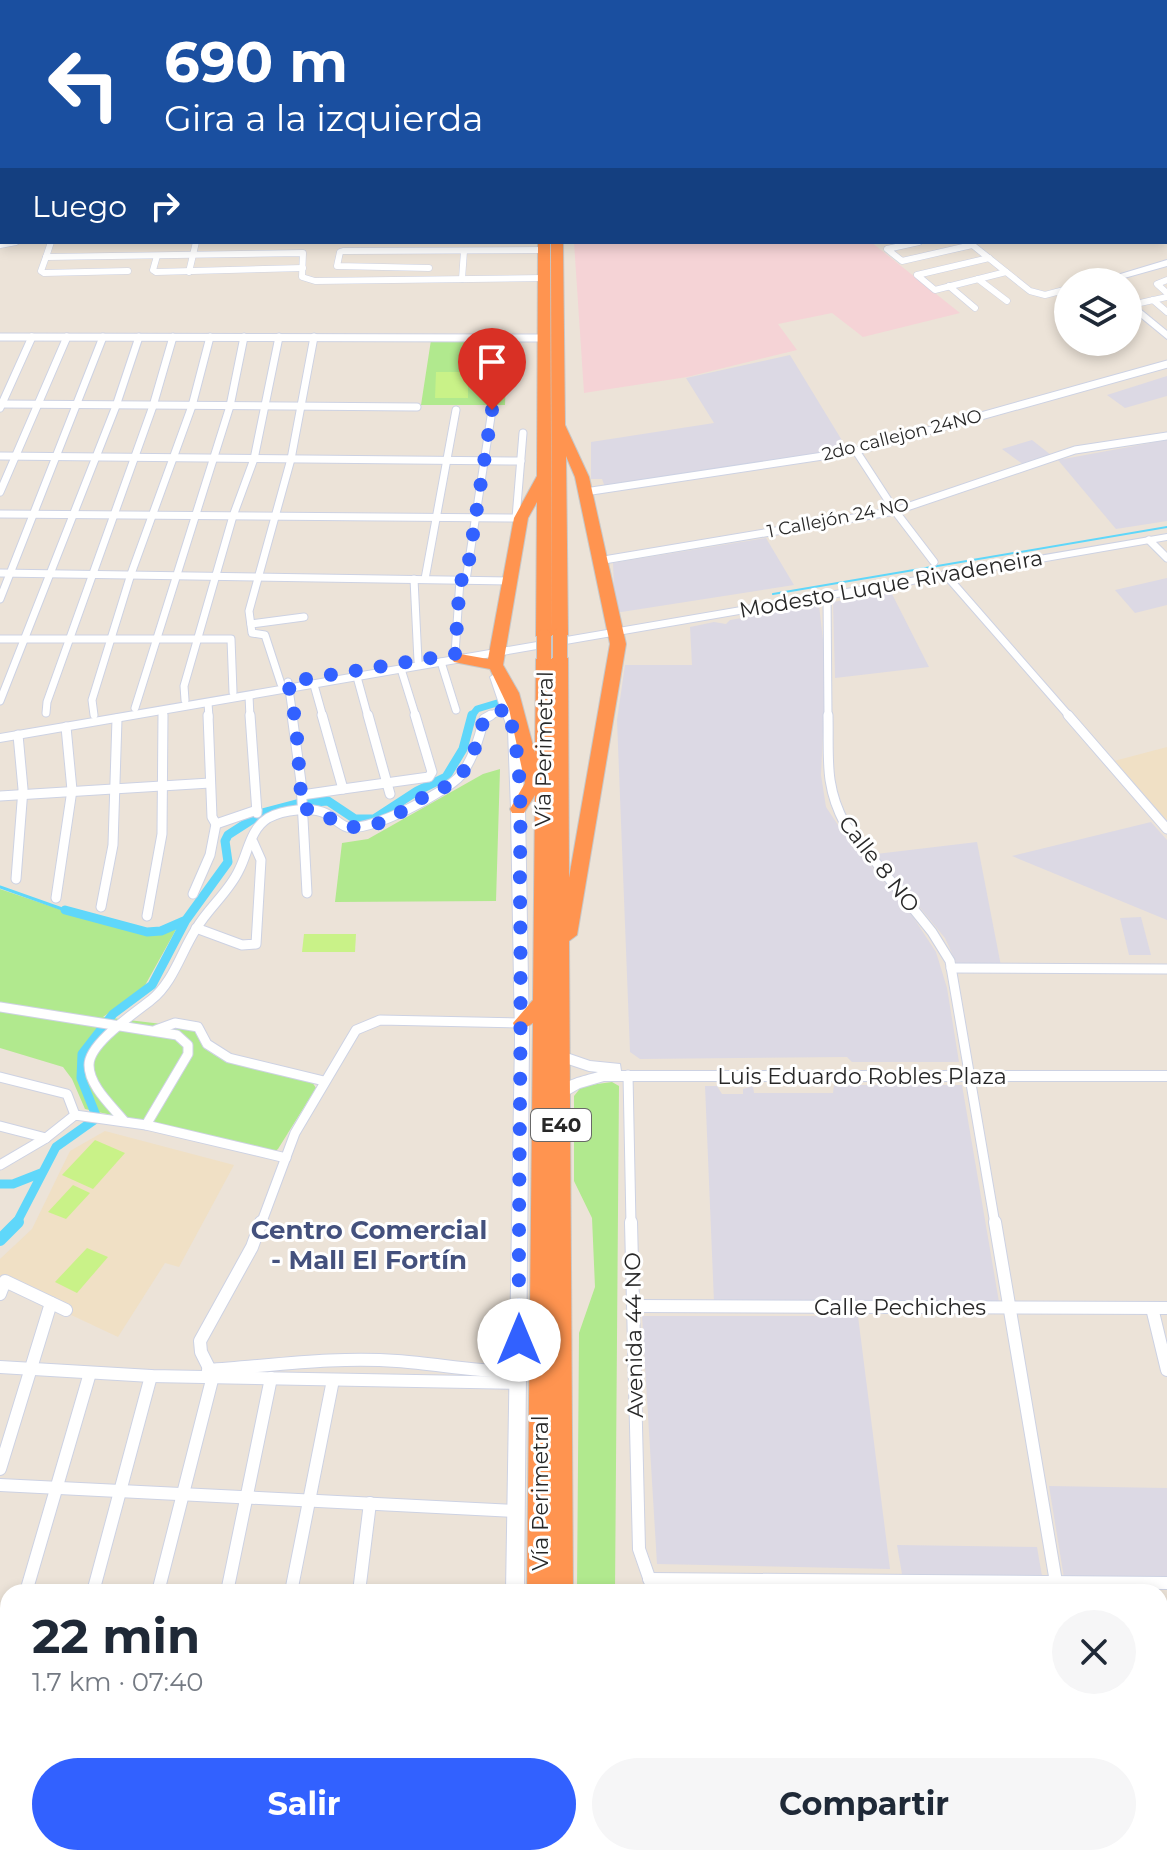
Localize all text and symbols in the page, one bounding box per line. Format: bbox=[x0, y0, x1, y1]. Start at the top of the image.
text: 690 m bbox=[164, 28, 348, 96]
icon: left bbox=[32, 32, 136, 136]
text: Gira a la izquierda bbox=[164, 96, 484, 140]
icon: right bbox=[143, 184, 187, 228]
text: Luego bbox=[32, 188, 127, 225]
map controls bbox=[1054, 268, 1142, 356]
button: layers bbox=[1054, 268, 1142, 356]
pin bbox=[458, 328, 526, 410]
icon: arrive bbox=[470, 340, 514, 384]
street label: 2do callejon 24NO bbox=[820, 404, 984, 466]
street label: 1 Callejón 24 NO bbox=[765, 493, 911, 543]
street label: Modesto Luque Rivadeneira bbox=[737, 544, 1045, 624]
street label: Vía Perimetral bbox=[529, 671, 559, 827]
street label: Calle 8 NO bbox=[833, 810, 925, 918]
street label: Luis Eduardo Robles Plaza bbox=[717, 1063, 1007, 1090]
road number: E40 bbox=[531, 1109, 591, 1141]
district label: Centro Comercial - Mall El Fortín bbox=[251, 1214, 487, 1276]
street label: Avenida 44 NO bbox=[619, 1252, 649, 1418]
street label: Calle Pechiches bbox=[814, 1294, 986, 1321]
position arrow bbox=[477, 1298, 561, 1382]
street label: Vía Perimetral bbox=[527, 1415, 554, 1571]
text: 22 min bbox=[32, 1607, 200, 1665]
button: close bbox=[1052, 1610, 1136, 1694]
text: 1.7 km · 07:40 bbox=[32, 1666, 204, 1698]
button: Salir bbox=[32, 1758, 576, 1850]
button: Compartir bbox=[592, 1758, 1136, 1850]

